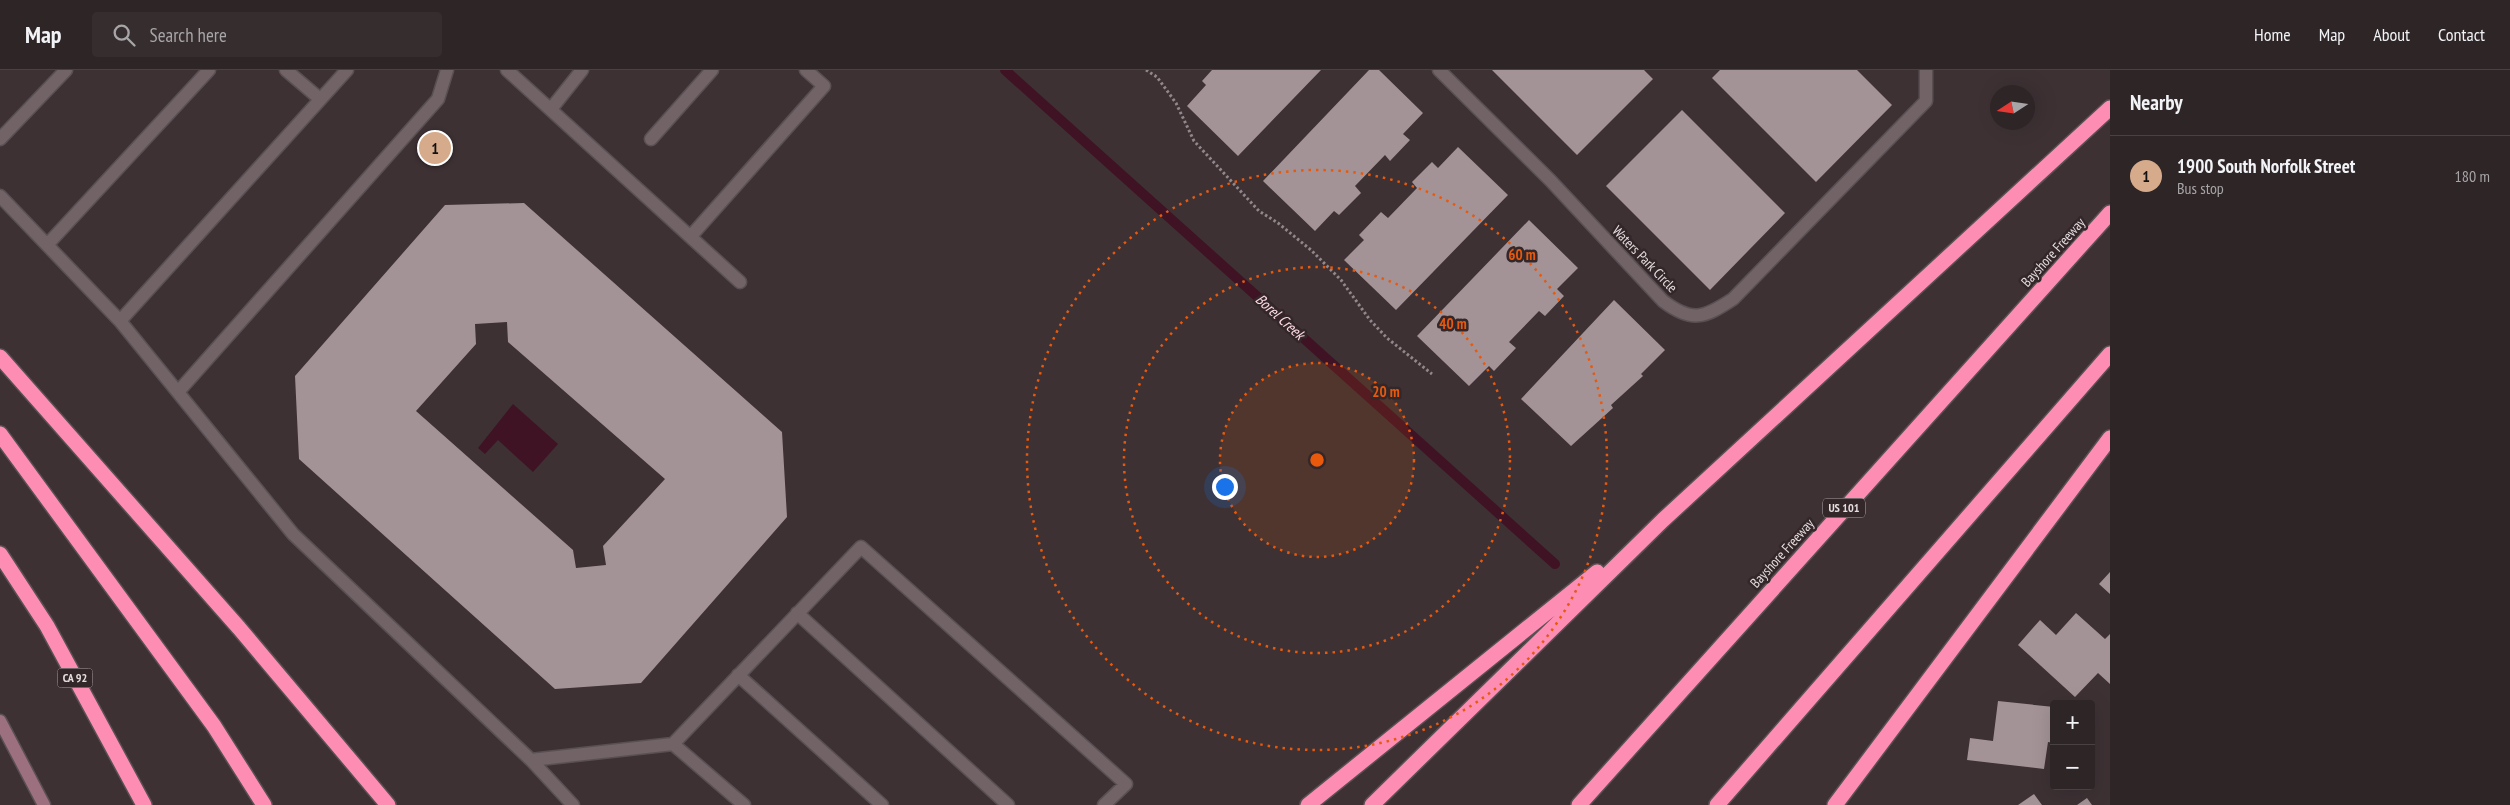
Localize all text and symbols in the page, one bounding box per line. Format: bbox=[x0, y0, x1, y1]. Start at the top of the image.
search box bbox=[92, 12, 442, 57]
text: Map bbox=[25, 19, 62, 50]
icon: search bbox=[110, 21, 138, 49]
text: Search here bbox=[150, 23, 227, 47]
text: Home bbox=[2254, 23, 2291, 46]
text: Map bbox=[2319, 23, 2345, 46]
text: About bbox=[2373, 23, 2410, 46]
text: Contact bbox=[2438, 23, 2485, 46]
north arrow bbox=[1990, 85, 2035, 130]
text: Nearby bbox=[2130, 89, 2183, 116]
pin: 1 bbox=[419, 129, 451, 167]
text: 1900 South Norfolk Street bbox=[2177, 154, 2355, 178]
text: 1 bbox=[2142, 166, 2150, 186]
text: 180 m bbox=[2455, 166, 2490, 186]
text: Bus stop bbox=[2177, 178, 2224, 198]
street label: Bayshore Freeway bbox=[2017, 213, 2089, 290]
street label: Waters Park Circle bbox=[1609, 222, 1682, 296]
text: 60 m bbox=[1508, 245, 1536, 264]
water label: Borel Creek bbox=[1252, 290, 1310, 345]
text: 40 m bbox=[1439, 314, 1467, 333]
text: 20 m bbox=[1372, 382, 1400, 401]
centre of rings bbox=[1308, 451, 1326, 469]
your location bbox=[1212, 474, 1238, 500]
road number: US 101 bbox=[1823, 498, 1865, 518]
street label: Bayshore Freeway bbox=[1746, 514, 1818, 591]
road number: CA 92 bbox=[58, 668, 92, 688]
map controls bbox=[2050, 700, 2095, 790]
button: + bbox=[2050, 700, 2095, 745]
button: − bbox=[2050, 745, 2095, 790]

